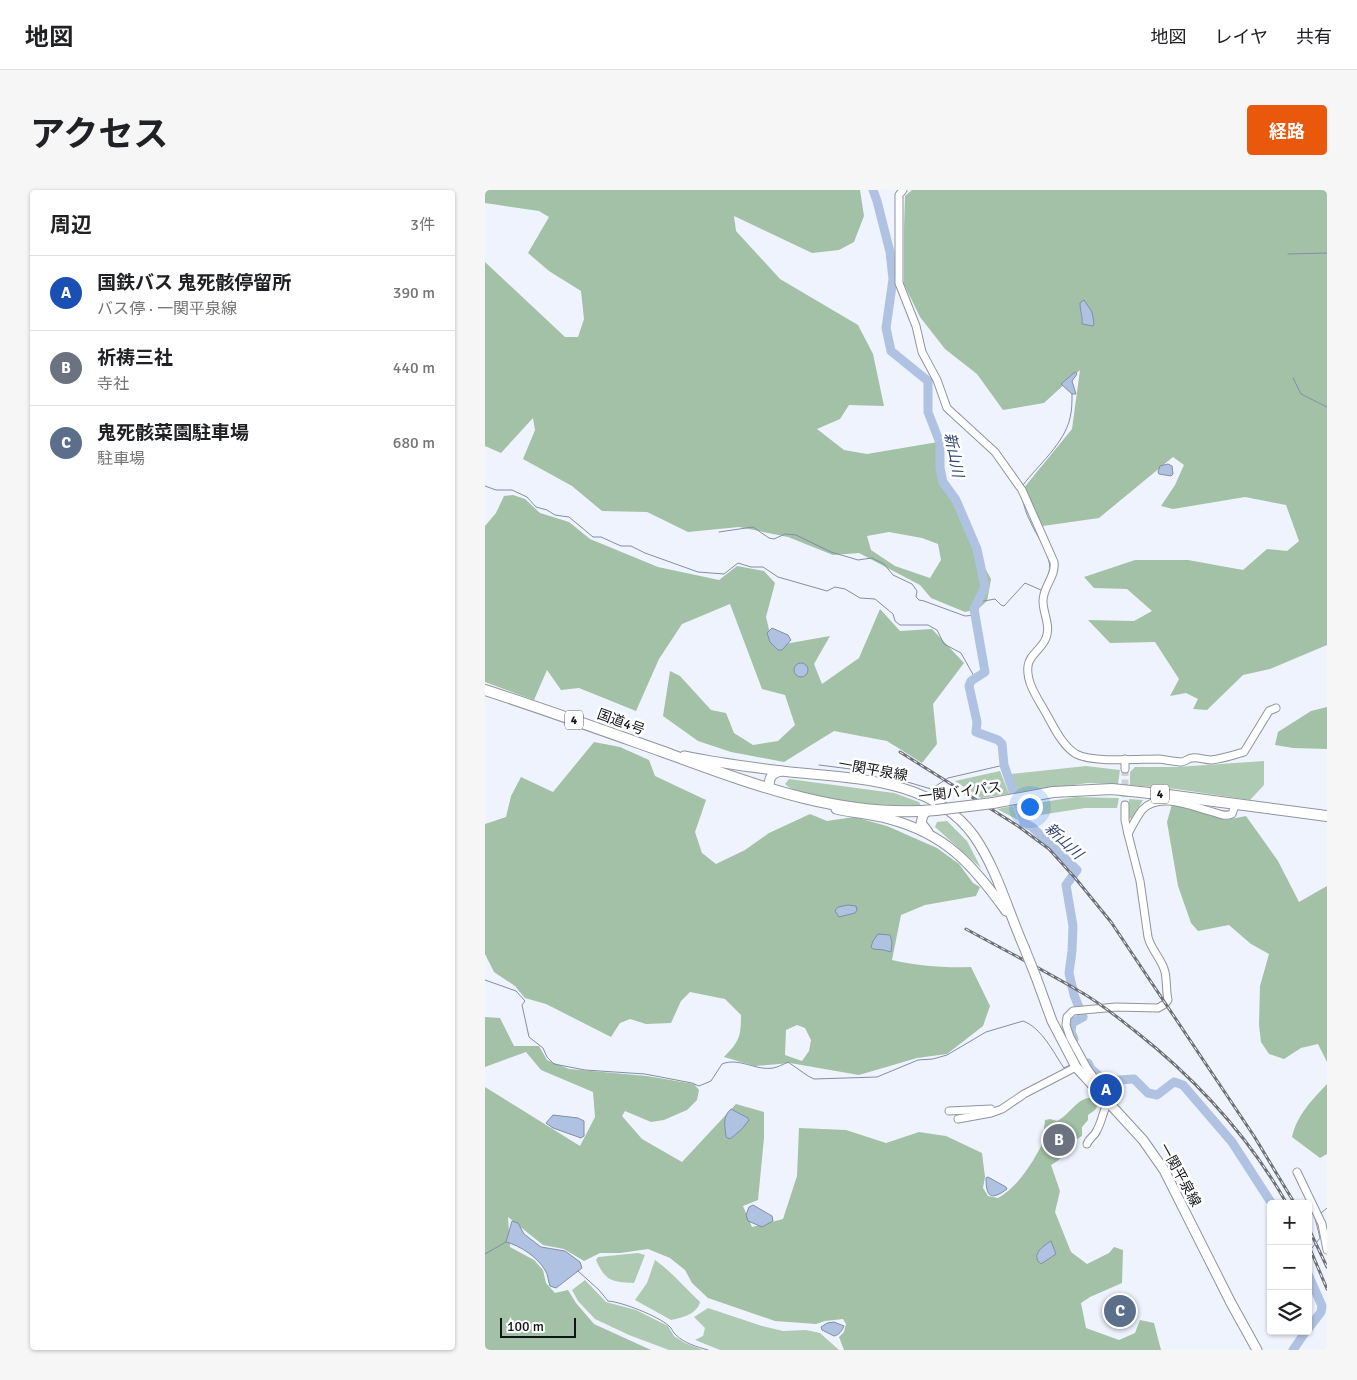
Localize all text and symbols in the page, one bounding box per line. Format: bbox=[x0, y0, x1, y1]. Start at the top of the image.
text: 地図 bbox=[25, 22, 73, 52]
text: 地図 bbox=[1151, 26, 1187, 48]
text: レイヤ bbox=[1215, 26, 1268, 48]
text: 共有 bbox=[1296, 26, 1332, 48]
button: 経路 bbox=[1247, 105, 1327, 155]
text: アクセス bbox=[30, 113, 168, 156]
text: 周辺 bbox=[50, 212, 92, 238]
text: 3件 bbox=[410, 215, 435, 235]
text: 国鉄バス 鬼死骸停留所 bbox=[97, 271, 291, 295]
text: A bbox=[61, 283, 71, 303]
text: 390 m bbox=[393, 283, 435, 303]
text: バス停 · 一関平泉線 bbox=[97, 299, 237, 319]
text: 祈祷三社 bbox=[97, 346, 173, 370]
text: B bbox=[61, 358, 71, 378]
text: 440 m bbox=[393, 358, 435, 378]
text: 寺社 bbox=[97, 374, 129, 394]
text: 鬼死骸菜園駐車場 bbox=[97, 421, 249, 445]
water label: 新山川 bbox=[941, 431, 968, 481]
text: C bbox=[61, 433, 71, 453]
text: 680 m bbox=[393, 433, 435, 453]
text: 駐車場 bbox=[97, 449, 145, 469]
street label: 国道4号 bbox=[595, 706, 647, 738]
road number: 4 bbox=[565, 710, 583, 730]
street label: 一関平泉線 bbox=[837, 756, 909, 784]
street label: 一関バイパス bbox=[917, 778, 1003, 806]
road number: 4 bbox=[1151, 784, 1169, 804]
your location bbox=[1017, 794, 1043, 820]
water label: 新山川 bbox=[1041, 819, 1088, 864]
pin: A bbox=[1090, 1071, 1122, 1109]
pin: B bbox=[1043, 1121, 1075, 1159]
street label: 一関平泉線 bbox=[1156, 1140, 1204, 1210]
map controls bbox=[1267, 1200, 1312, 1335]
button: + bbox=[1267, 1200, 1312, 1245]
button: − bbox=[1267, 1245, 1312, 1290]
button: layers bbox=[1267, 1290, 1312, 1335]
pin: C bbox=[1104, 1292, 1136, 1330]
scale bar bbox=[500, 1315, 576, 1338]
text: 100 m bbox=[507, 1318, 544, 1335]

